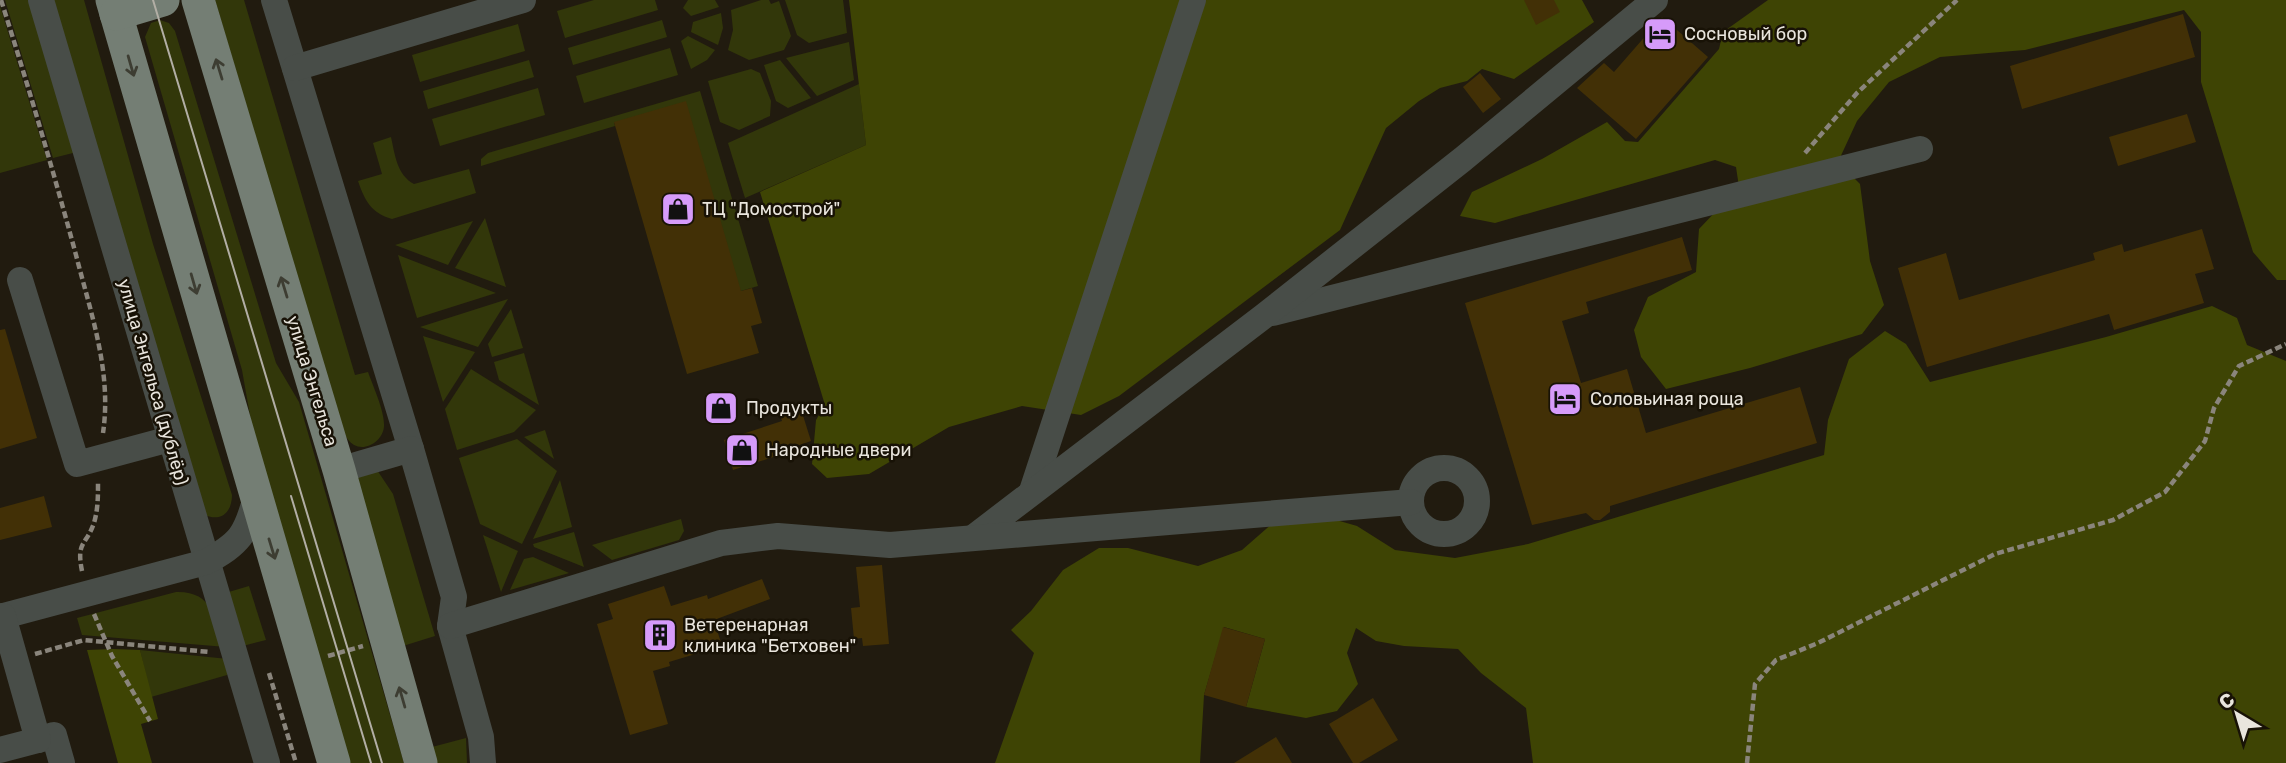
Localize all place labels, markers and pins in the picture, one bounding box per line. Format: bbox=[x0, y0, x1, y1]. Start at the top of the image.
hotel icon: Сосновый бор bbox=[1641, 15, 1679, 53]
place label: Сосновый бор bbox=[1684, 23, 1807, 45]
shop icon: ТЦ "Домострой" bbox=[659, 190, 697, 228]
place label: ТЦ "Домострой" bbox=[702, 198, 840, 220]
hotel icon: Соловьиная роща bbox=[1546, 380, 1584, 418]
place label: Соловьиная роща bbox=[1590, 388, 1744, 410]
shop icon: Продукты bbox=[702, 389, 740, 427]
place label: Продукты bbox=[746, 397, 832, 419]
shop icon: Народные двери bbox=[723, 431, 761, 469]
place label: Народные двери bbox=[766, 439, 912, 461]
place label: Ветеренарная клиника "Бетховен" bbox=[684, 614, 856, 657]
building icon: Ветеренарная клиника "Бетховен" bbox=[641, 616, 679, 654]

